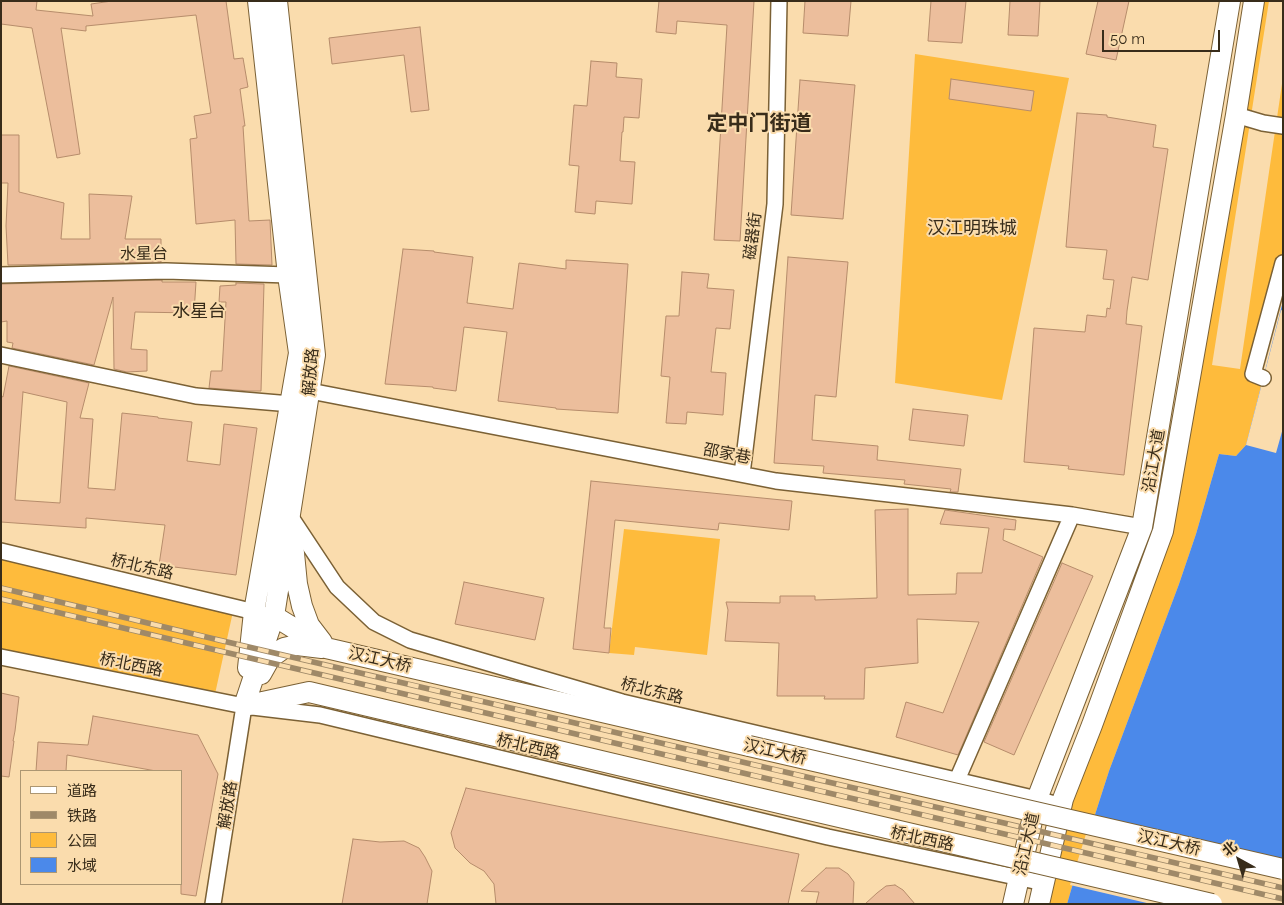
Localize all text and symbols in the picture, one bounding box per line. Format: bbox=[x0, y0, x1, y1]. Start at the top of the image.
scale bar bbox=[1104, 20, 1222, 52]
text: 50 m bbox=[1110, 30, 1145, 48]
district label: 定中门街道 bbox=[707, 111, 811, 137]
street label: 磁器街 bbox=[741, 211, 765, 261]
district label: 汉江明珠城 bbox=[927, 218, 1017, 240]
street label: 水星台 bbox=[120, 244, 168, 264]
district label: 水星台 bbox=[172, 301, 226, 323]
street label: 解放路 bbox=[299, 347, 323, 397]
street label: 沿江大道 bbox=[1139, 428, 1169, 494]
street label: 邵家巷 bbox=[702, 440, 752, 468]
street label: 桥北东路 bbox=[109, 550, 175, 584]
street label: 汉江大桥 bbox=[347, 643, 413, 677]
street label: 桥北西路 bbox=[98, 649, 164, 681]
street label: 桥北东路 bbox=[619, 674, 685, 708]
street label: 桥北西路 bbox=[495, 730, 561, 764]
street label: 汉江大桥 bbox=[742, 735, 808, 769]
legend bbox=[20, 770, 182, 885]
street label: 解放路 bbox=[215, 780, 241, 830]
text: 道路 bbox=[67, 782, 97, 800]
text: 铁路 bbox=[67, 807, 97, 825]
street label: 沿江大道 bbox=[1010, 811, 1044, 877]
street label: 桥北西路 bbox=[889, 823, 955, 855]
street label: 汉江大桥 bbox=[1136, 826, 1202, 860]
text: 公园 bbox=[67, 832, 97, 850]
north arrow bbox=[1214, 835, 1264, 885]
text: 北 bbox=[1219, 838, 1240, 859]
text: 水域 bbox=[67, 857, 97, 875]

